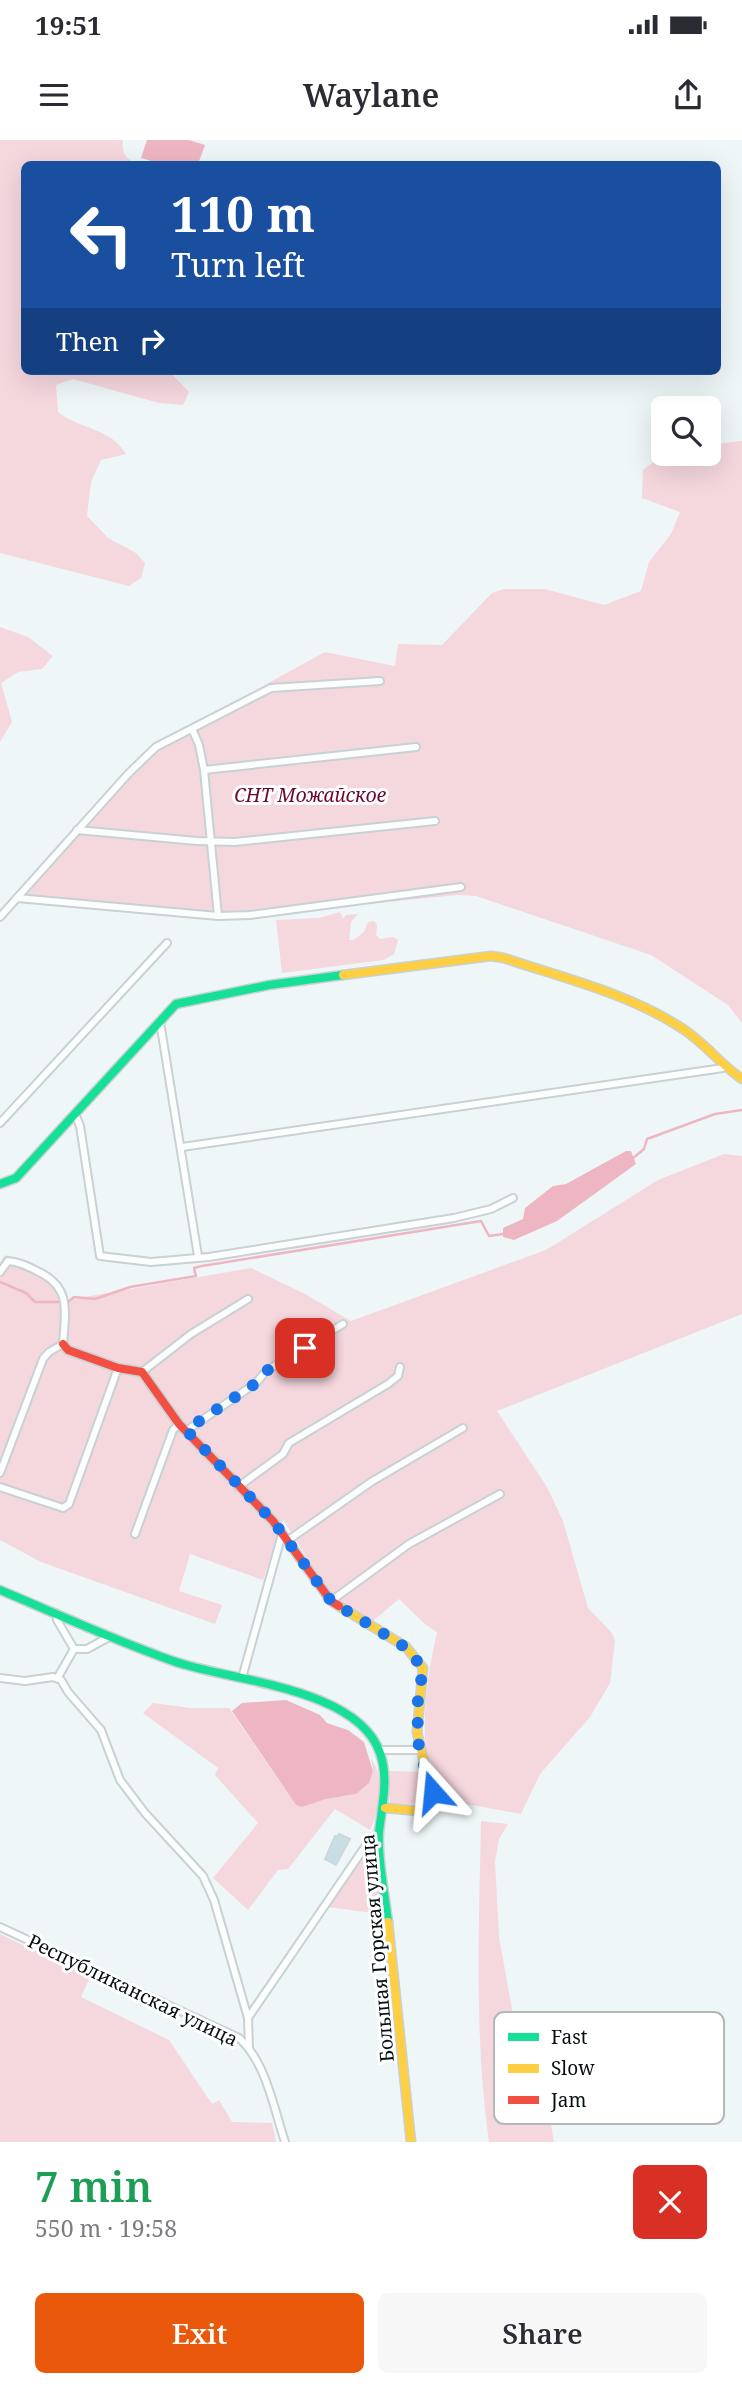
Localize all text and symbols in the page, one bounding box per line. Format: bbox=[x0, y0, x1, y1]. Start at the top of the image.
text: 19:51 bbox=[35, 7, 102, 43]
text: Waylane bbox=[303, 73, 439, 116]
icon: menu bbox=[35, 76, 73, 114]
icon: share bbox=[669, 76, 707, 114]
text: 110 m bbox=[171, 180, 315, 246]
icon: left bbox=[56, 189, 147, 280]
text: Turn left bbox=[171, 243, 305, 286]
icon: right bbox=[133, 322, 171, 360]
text: Then bbox=[56, 323, 119, 359]
map controls bbox=[651, 396, 721, 466]
button: search bbox=[651, 396, 721, 466]
park label: СНТ Можайское bbox=[234, 782, 387, 808]
pin bbox=[275, 1318, 335, 1378]
icon: arrive bbox=[286, 1329, 324, 1367]
position arrow bbox=[396, 1755, 470, 1829]
street label: Большая Горская улица bbox=[354, 1833, 400, 2063]
street label: Республиканская улица bbox=[24, 1928, 242, 2052]
legend bbox=[494, 2012, 724, 2124]
text: Fast bbox=[551, 2024, 588, 2050]
text: Slow bbox=[551, 2055, 595, 2081]
text: Jam bbox=[550, 2087, 586, 2113]
text: 7 min bbox=[35, 2157, 152, 2214]
button: close bbox=[633, 2165, 707, 2239]
text: 550 m · 19:58 bbox=[35, 2212, 177, 2244]
button: Exit bbox=[35, 2293, 364, 2373]
button: Share bbox=[378, 2293, 707, 2373]

